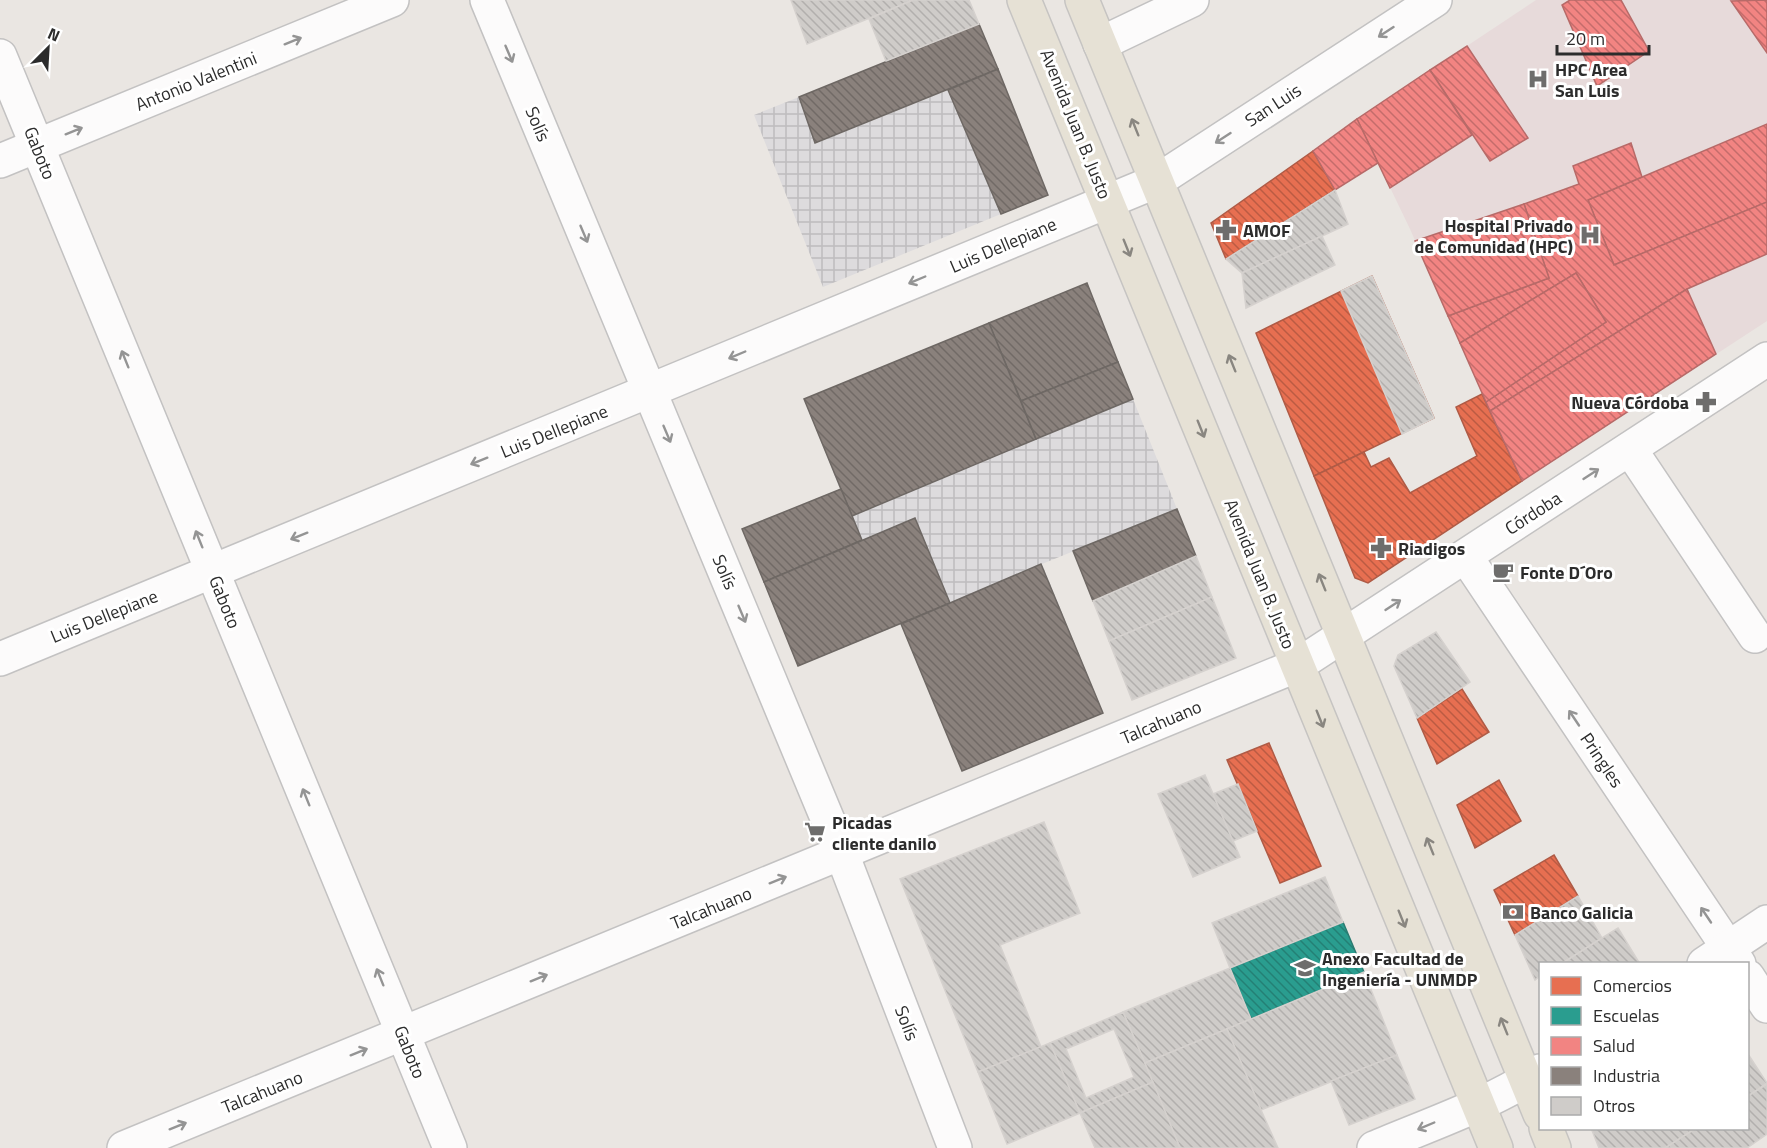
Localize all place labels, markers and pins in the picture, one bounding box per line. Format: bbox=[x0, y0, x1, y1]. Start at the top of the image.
place label: HPC Area San Luis bbox=[1555, 56, 1627, 104]
hospital icon: HPC Area San Luis bbox=[1526, 67, 1550, 91]
place label: Hospital Privado de Comunidad (HPC) bbox=[1415, 212, 1573, 260]
place label: AMOF bbox=[1243, 217, 1291, 244]
pharmacy icon: AMOF bbox=[1214, 218, 1238, 242]
hospital icon: Hospital Privado de Comunidad (HPC) bbox=[1578, 223, 1602, 247]
place label: Nueva Córdoba bbox=[1571, 389, 1689, 416]
pharmacy icon: Nueva Córdoba bbox=[1694, 390, 1718, 414]
place label: Riadigos bbox=[1398, 535, 1465, 562]
pharmacy icon: Riadigos bbox=[1369, 536, 1393, 560]
place label: Fonte D´Oro bbox=[1520, 559, 1613, 586]
cafe icon: Fonte D´Oro bbox=[1491, 560, 1515, 584]
place label: Picadas cliente danilo bbox=[832, 809, 936, 857]
supermarket icon: Picadas cliente danilo bbox=[803, 820, 827, 844]
place label: Banco Galicia bbox=[1530, 899, 1633, 926]
bank icon: Banco Galicia bbox=[1501, 900, 1525, 924]
place label: Anexo Facultad de Ingeniería - UNMDP bbox=[1322, 945, 1478, 993]
school or university icon: Anexo Facultad de Ingeniería - UNMDP bbox=[1293, 956, 1317, 980]

